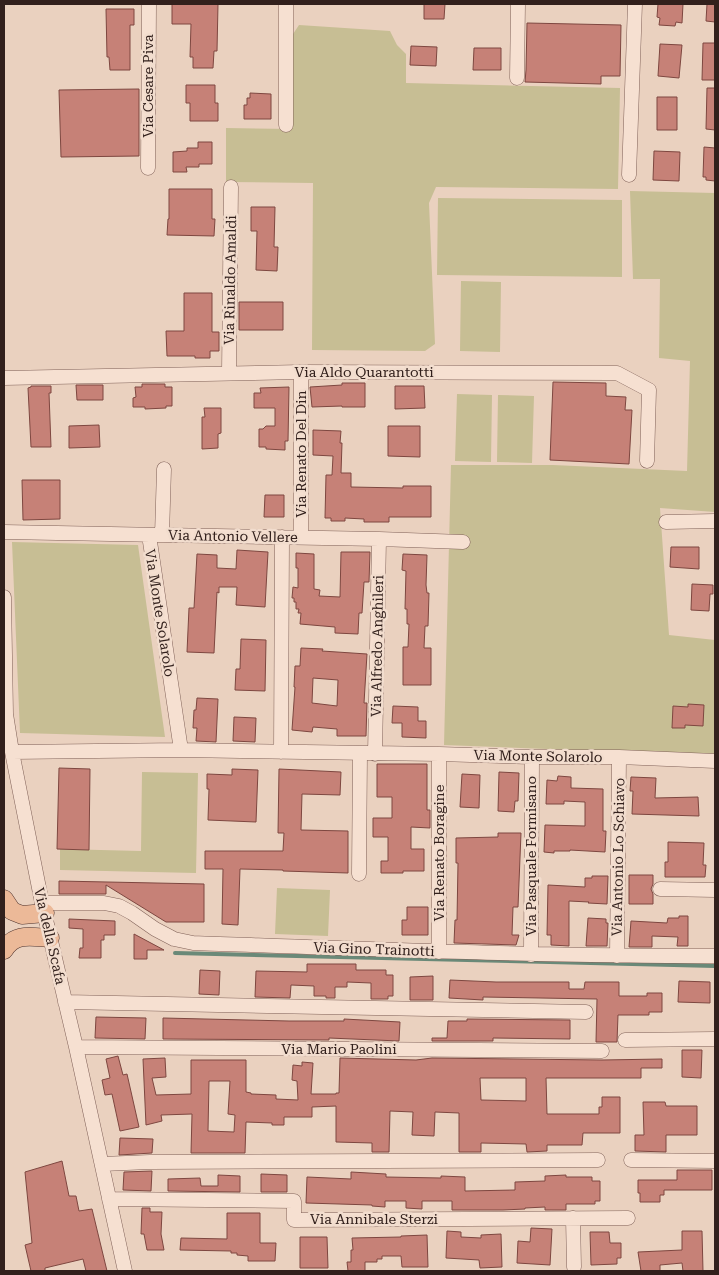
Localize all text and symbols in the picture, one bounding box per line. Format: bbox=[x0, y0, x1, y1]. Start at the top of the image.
street label: Via Cesare Piva bbox=[140, 34, 156, 138]
street label: Via Rinaldo Amaldi bbox=[221, 215, 239, 345]
street label: Via Aldo Quarantotti bbox=[294, 364, 434, 380]
street label: Via Renato Del Din bbox=[293, 391, 309, 517]
street label: Via Antonio Vellere bbox=[168, 527, 298, 545]
street label: Via Monte Solarolo bbox=[142, 548, 178, 678]
street label: Via Alfredo Anghileri bbox=[368, 574, 386, 717]
street label: Via Monte Solarolo bbox=[473, 747, 603, 765]
street label: Via Pasquale Formisano bbox=[523, 776, 539, 936]
street label: Via Antonio Lo Schiavo bbox=[609, 778, 627, 936]
street label: Via Renato Boragine bbox=[431, 784, 447, 921]
street label: Via della Scafa bbox=[31, 886, 69, 986]
street label: Via Gino Trainotti bbox=[313, 939, 435, 959]
street label: Via Mario Paolini bbox=[281, 1041, 397, 1057]
street label: Via Annibale Sterzi bbox=[310, 1211, 439, 1227]

